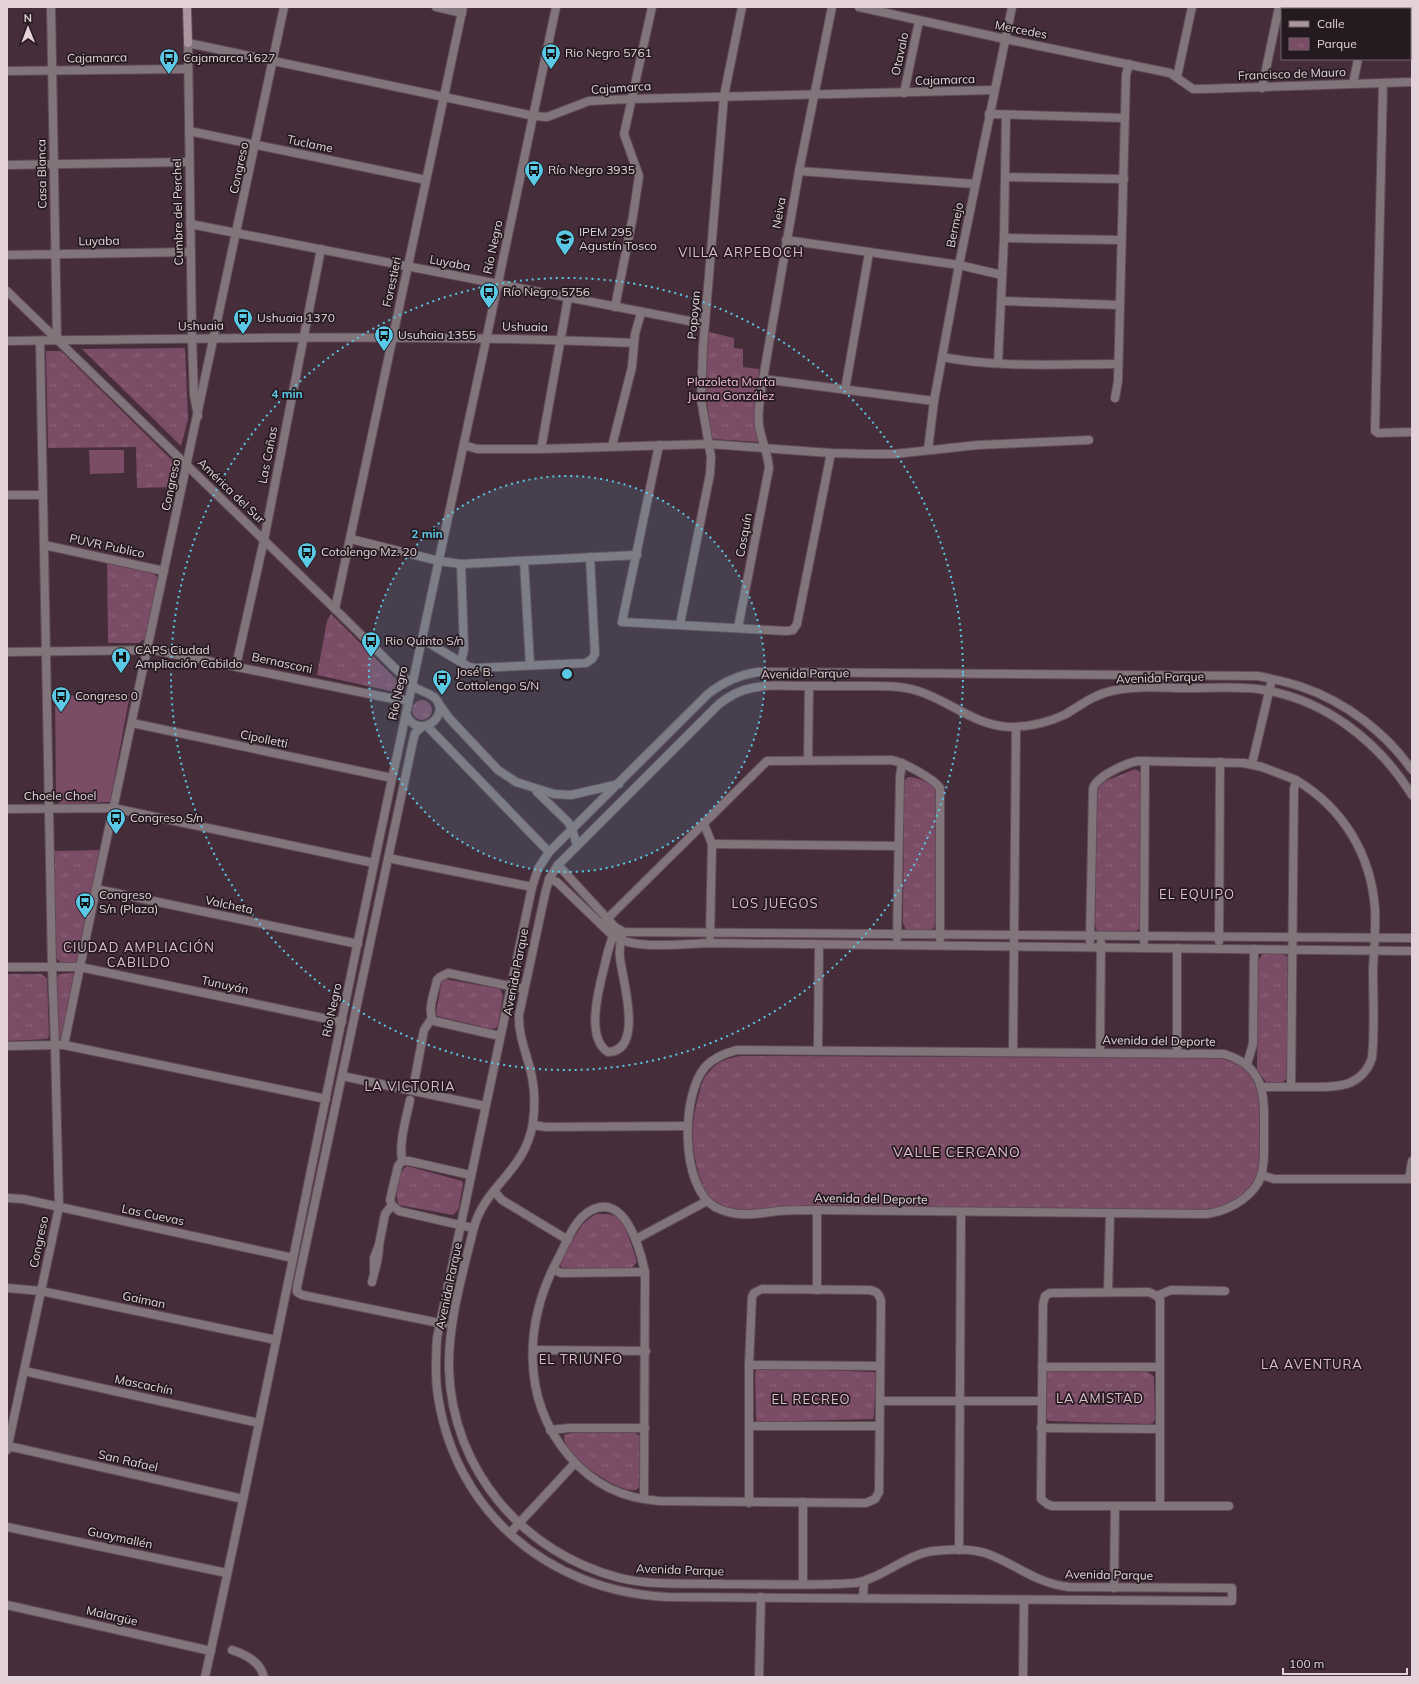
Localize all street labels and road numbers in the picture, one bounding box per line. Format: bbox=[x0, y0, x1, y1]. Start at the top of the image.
street label: Mercedes bbox=[994, 17, 1049, 42]
street label: Otavalo bbox=[888, 31, 911, 77]
street label: Cajamarca bbox=[67, 49, 127, 66]
street label: Francisco de Mauro bbox=[1238, 64, 1346, 83]
street label: Cajamarca bbox=[915, 71, 975, 88]
street label: Cajamarca bbox=[590, 78, 652, 97]
street label: Tuclame bbox=[286, 131, 334, 156]
street label: Casa Blanca bbox=[33, 139, 50, 209]
street label: Congreso bbox=[226, 141, 251, 195]
street label: Cumbre del Perchel bbox=[169, 158, 186, 266]
street label: Neiva bbox=[768, 196, 789, 230]
street label: Bermejo bbox=[943, 201, 966, 249]
street label: Río Negro bbox=[479, 218, 506, 275]
street label: Luyaba bbox=[78, 233, 120, 248]
street label: Luyaba bbox=[428, 251, 472, 274]
street label: Forestieri bbox=[379, 255, 404, 308]
street label: Popoyan bbox=[684, 290, 703, 340]
street label: Ushuaia bbox=[178, 318, 224, 333]
street label: Ushuaia bbox=[502, 319, 548, 334]
street label: Las Cañas bbox=[255, 425, 280, 485]
street label: América del Sur bbox=[195, 455, 269, 527]
street label: Congreso bbox=[158, 458, 183, 512]
street label: Cosquín bbox=[732, 512, 755, 558]
street label: PUVR Publico bbox=[68, 530, 146, 561]
street label: Bernasconi bbox=[250, 649, 314, 676]
street label: Río Negro bbox=[384, 664, 411, 721]
street label: Avenida Parque bbox=[761, 665, 849, 682]
street label: Avenida Parque bbox=[1116, 668, 1204, 687]
street label: Cipolletti bbox=[239, 726, 289, 751]
street label: Choele Choel bbox=[24, 788, 96, 803]
street label: Valcheta bbox=[204, 892, 254, 917]
street label: Avenida Parque bbox=[500, 927, 531, 1017]
street label: Tunuyán bbox=[200, 972, 250, 997]
street label: Río Negro bbox=[318, 981, 345, 1038]
street label: Avenida del Deporte bbox=[1102, 1032, 1216, 1049]
street label: Avenida del Deporte bbox=[814, 1190, 928, 1207]
street label: Las Cuevas bbox=[120, 1201, 186, 1228]
street label: Congreso bbox=[26, 1215, 51, 1269]
street label: Avenida Parque bbox=[432, 1241, 465, 1331]
street label: Gaiman bbox=[121, 1288, 167, 1311]
street label: Mascachín bbox=[113, 1371, 175, 1398]
street label: San Rafael bbox=[97, 1446, 159, 1475]
street label: Guaymallén bbox=[86, 1523, 154, 1552]
street label: Avenida Parque bbox=[636, 1560, 724, 1579]
street label: Avenida Parque bbox=[1065, 1566, 1153, 1583]
street label: Malargüe bbox=[85, 1602, 139, 1629]

